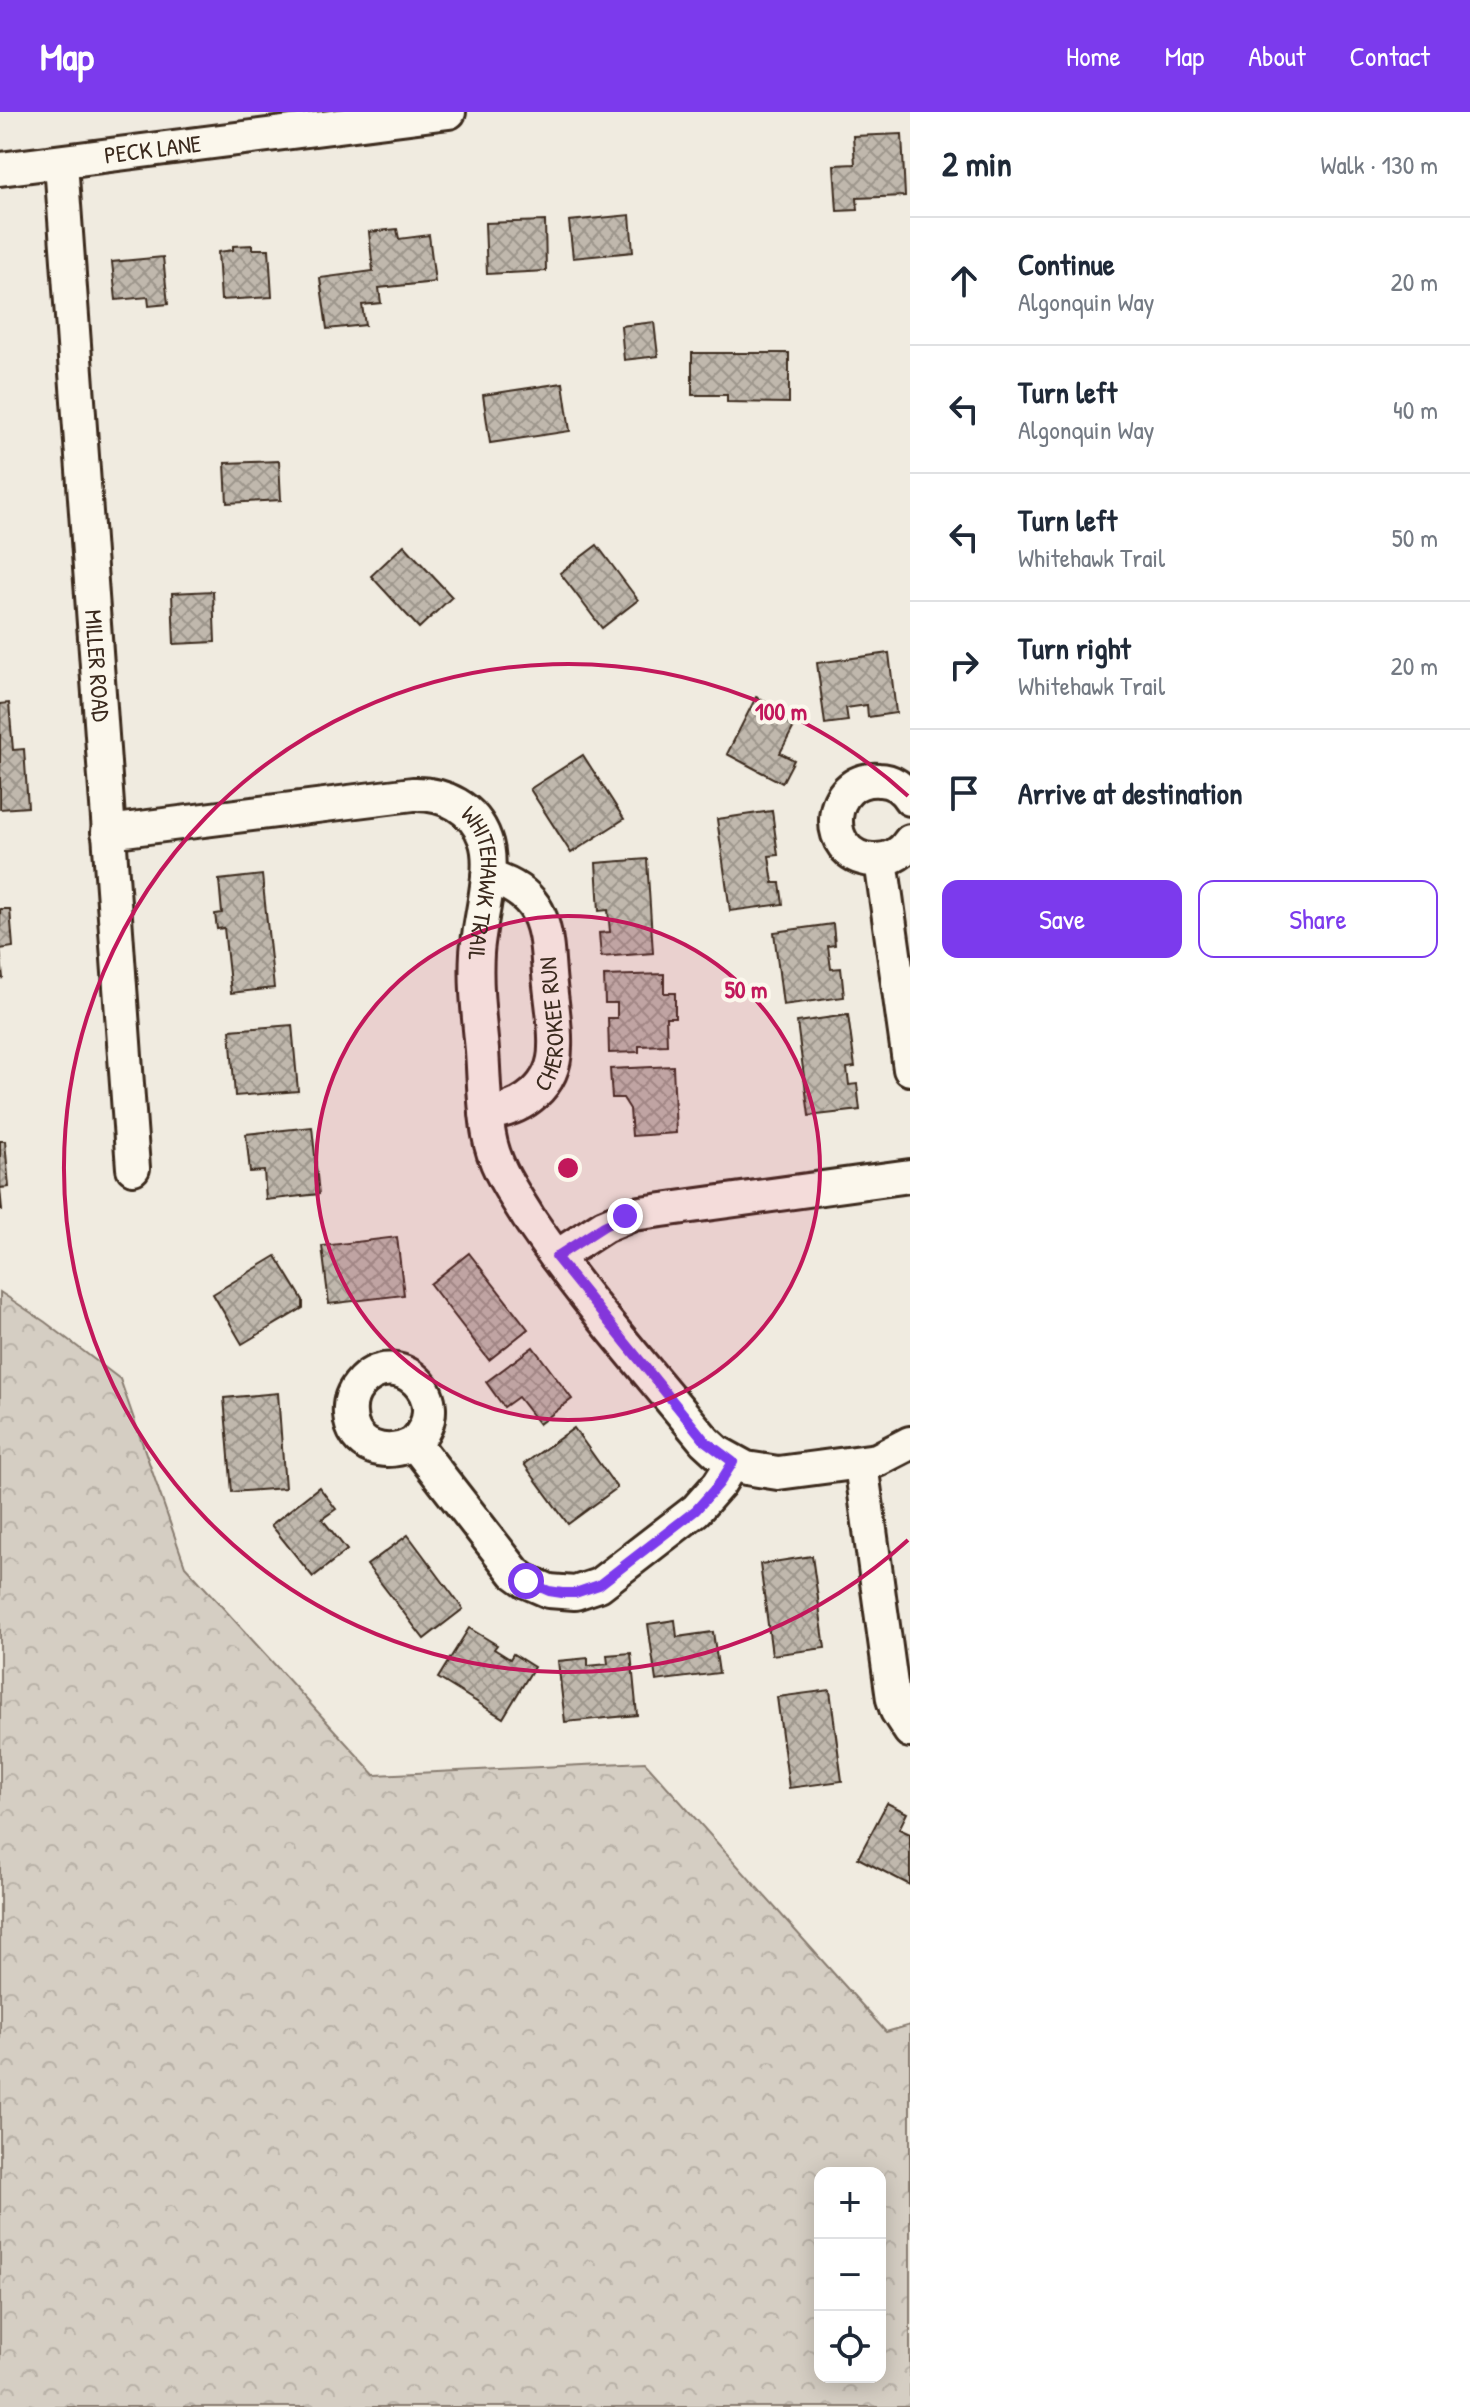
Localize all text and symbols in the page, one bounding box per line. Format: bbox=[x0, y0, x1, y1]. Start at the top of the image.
text: Map bbox=[40, 30, 94, 82]
text: Home bbox=[1066, 37, 1121, 75]
text: Map bbox=[1165, 37, 1204, 75]
text: About bbox=[1248, 37, 1306, 75]
text: Contact bbox=[1350, 37, 1430, 75]
street label: PECK LANE bbox=[102, 127, 203, 171]
text: 2 min bbox=[942, 141, 1012, 187]
text: Walk · 130 m bbox=[1321, 147, 1438, 182]
text: Continue bbox=[1018, 244, 1115, 284]
icon: ahead bbox=[942, 259, 986, 303]
text: 20 m bbox=[1391, 264, 1438, 299]
text: Algonquin Way bbox=[1018, 284, 1155, 319]
text: Turn left bbox=[1018, 372, 1117, 412]
icon: left bbox=[942, 387, 986, 431]
text: 40 m bbox=[1393, 392, 1438, 427]
text: Algonquin Way bbox=[1018, 412, 1155, 447]
text: Turn left bbox=[1018, 500, 1117, 540]
icon: left bbox=[942, 515, 986, 559]
text: 50 m bbox=[1392, 520, 1438, 555]
text: Whitehawk Trail bbox=[1018, 540, 1165, 575]
street label: MILLER ROAD bbox=[78, 609, 118, 723]
text: Turn right bbox=[1018, 628, 1131, 668]
icon: right bbox=[942, 643, 986, 687]
text: 20 m bbox=[1391, 648, 1438, 683]
text: Whitehawk Trail bbox=[1018, 668, 1165, 703]
text: 100 m bbox=[755, 695, 807, 727]
icon: arrive bbox=[942, 771, 986, 815]
text: Arrive at destination bbox=[1018, 773, 1243, 813]
street label: WHITEHAWK TRAIL bbox=[455, 798, 506, 961]
button: Save bbox=[942, 880, 1182, 958]
button: Share bbox=[1198, 880, 1438, 958]
street label: CHEROKEE RUN bbox=[526, 956, 570, 1097]
text: 50 m bbox=[725, 973, 767, 1005]
centre of rings bbox=[554, 1154, 582, 1182]
route end bbox=[607, 1198, 643, 1234]
route start bbox=[508, 1563, 544, 1599]
map controls bbox=[814, 2167, 886, 2383]
button: + bbox=[814, 2167, 886, 2239]
button: − bbox=[814, 2239, 886, 2311]
button: locate bbox=[814, 2311, 886, 2383]

